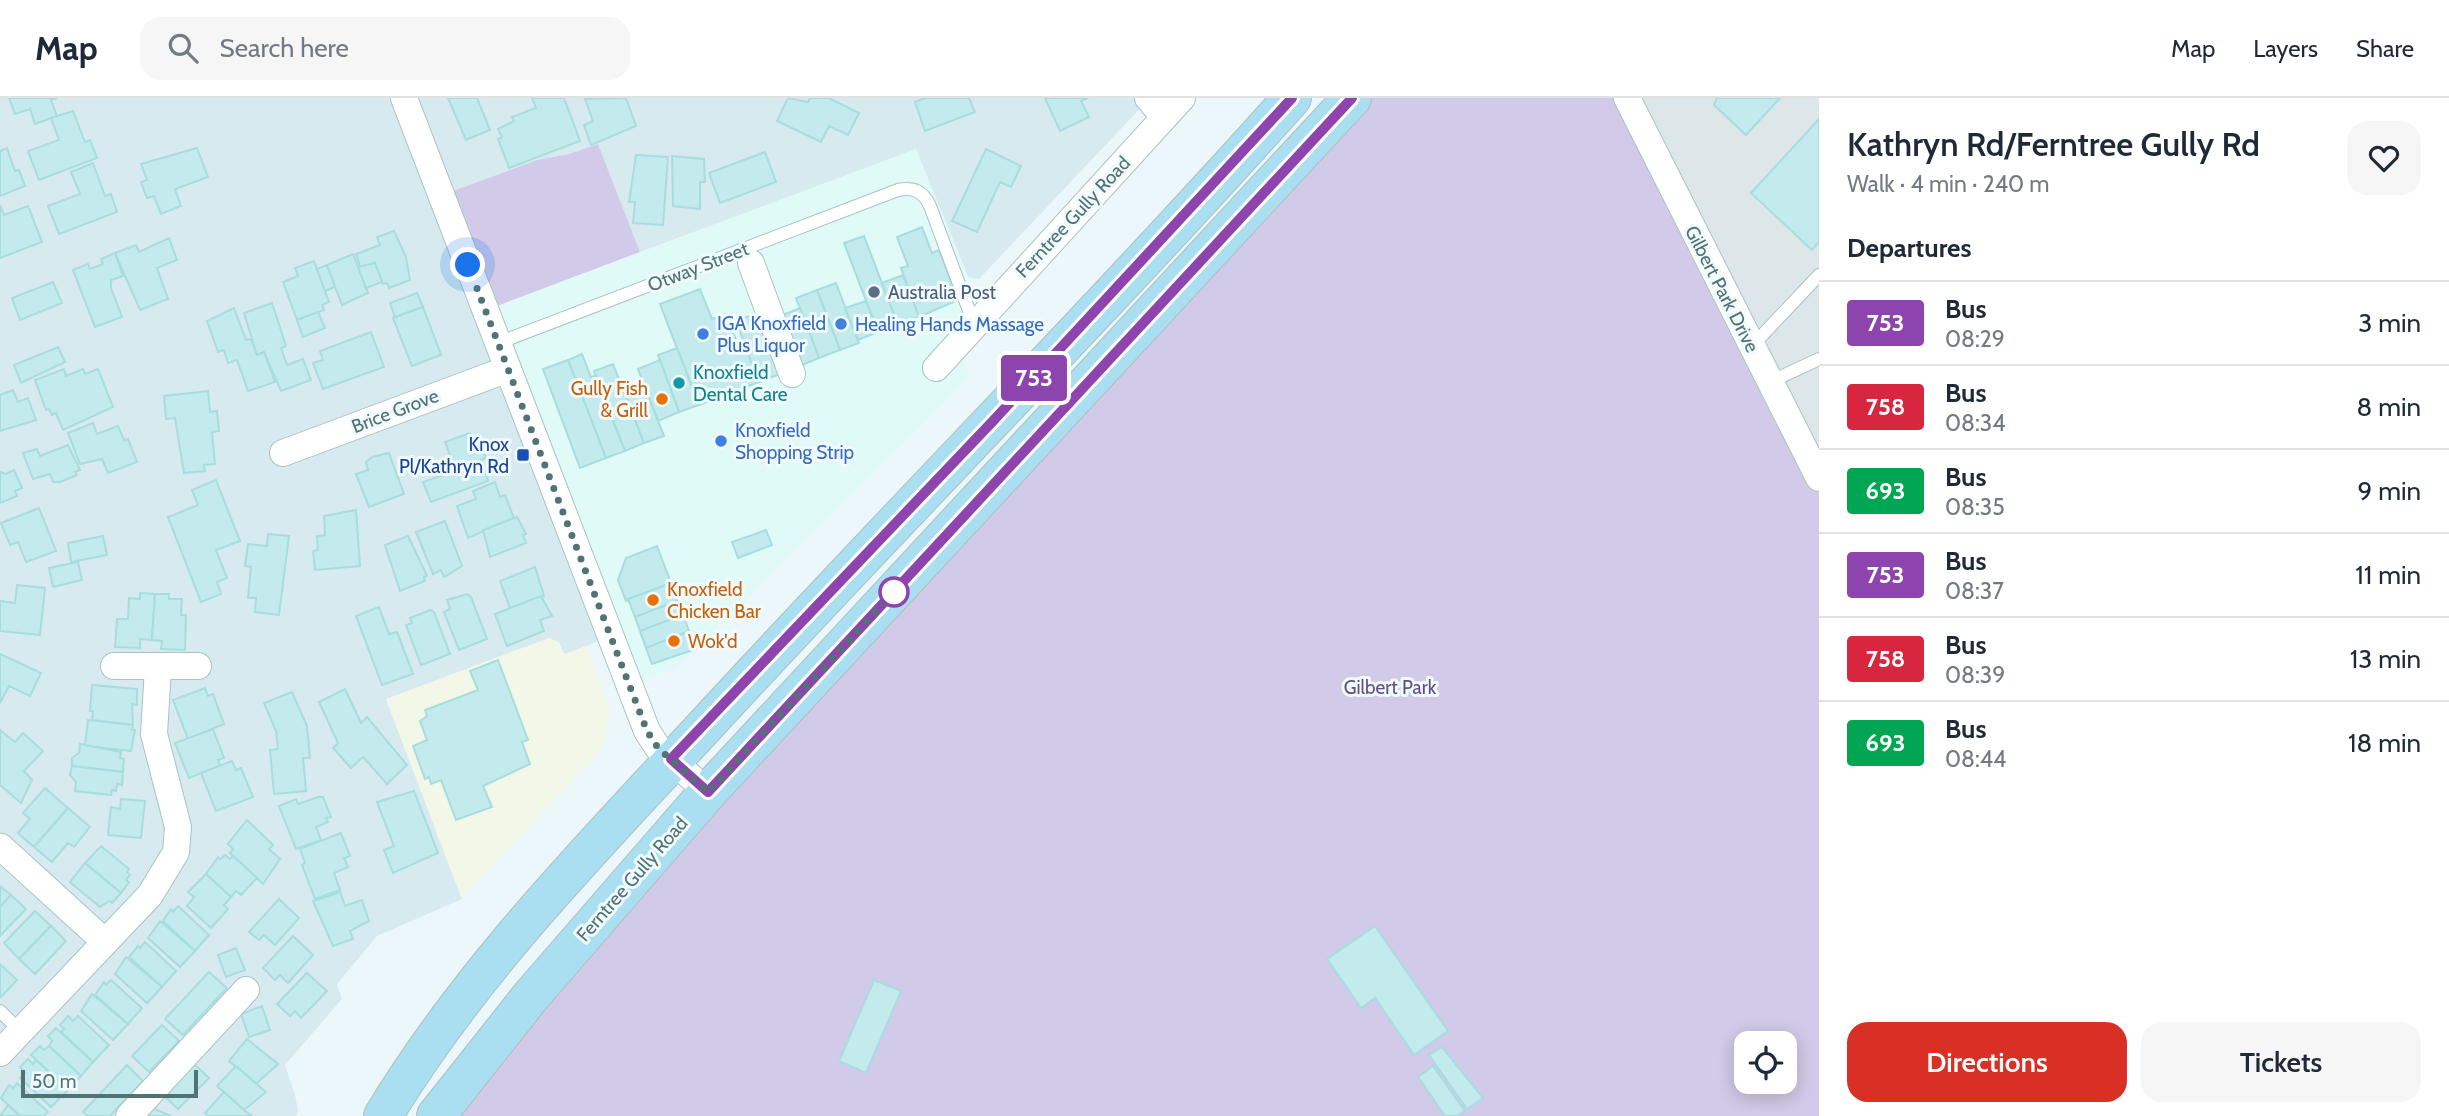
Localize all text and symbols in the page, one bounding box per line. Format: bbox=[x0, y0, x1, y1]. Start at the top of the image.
search box bbox=[140, 17, 630, 80]
text: Map bbox=[35, 28, 98, 68]
icon: search bbox=[164, 29, 202, 67]
text: Search here bbox=[220, 32, 349, 64]
text: Map bbox=[2171, 34, 2215, 63]
text: Layers bbox=[2253, 34, 2318, 63]
text: Share bbox=[2356, 34, 2414, 63]
button: heart bbox=[2347, 121, 2421, 195]
text: Kathryn Rd/Ferntree Gully Rd bbox=[1847, 124, 2260, 164]
street label: Ferntree Gully Road bbox=[1011, 151, 1135, 283]
text: Walk · 4 min · 240 m bbox=[1847, 170, 2049, 198]
street label: Gilbert Park Drive bbox=[1680, 222, 1764, 356]
text: Departures bbox=[1847, 232, 1971, 264]
street label: Otway Street bbox=[644, 237, 752, 297]
your location bbox=[450, 247, 485, 282]
place label: Australia Post bbox=[888, 281, 997, 304]
marker: Australia Post bbox=[866, 284, 882, 300]
text: Bus bbox=[1945, 293, 1986, 325]
text: 3 min bbox=[2358, 307, 2421, 339]
text: 753 bbox=[1866, 308, 1905, 337]
place label: IGA Knoxfield Plus Liquor bbox=[717, 312, 826, 357]
place label: Healing Hands Massage bbox=[855, 313, 1044, 336]
marker: Healing Hands Massage bbox=[833, 316, 849, 332]
text: 08:29 bbox=[1945, 325, 2005, 353]
marker: IGA Knoxfield Plus Liquor bbox=[695, 326, 711, 342]
line badge: 753 bbox=[994, 355, 1074, 401]
place label: Knoxfield Dental Care bbox=[693, 361, 788, 406]
text: 753 bbox=[1015, 363, 1053, 392]
marker: Knoxfield Dental Care bbox=[671, 375, 687, 391]
place label: Gully Fish & Grill bbox=[571, 377, 649, 422]
text: Bus bbox=[1945, 377, 1986, 409]
street label: Brice Grove bbox=[348, 384, 442, 438]
marker: Gully Fish & Grill bbox=[654, 391, 670, 407]
text: 8 min bbox=[2357, 391, 2421, 423]
text: 758 bbox=[1866, 392, 1905, 421]
text: 08:34 bbox=[1945, 409, 2006, 437]
place label: Knoxfield Shopping Strip bbox=[735, 419, 854, 464]
place label: Knox Pl/Kathryn Rd bbox=[399, 433, 509, 478]
marker: Knoxfield Shopping Strip bbox=[713, 433, 729, 449]
marker: Knox Pl/Kathryn Rd bbox=[515, 447, 531, 463]
text: Bus bbox=[1945, 461, 1986, 493]
text: 9 min bbox=[2358, 475, 2421, 507]
text: 693 bbox=[1866, 476, 1905, 505]
text: 08:35 bbox=[1945, 493, 2005, 521]
text: Bus bbox=[1945, 545, 1986, 577]
text: 11 min bbox=[2355, 559, 2421, 591]
text: 753 bbox=[1866, 560, 1905, 589]
unlabelled marker bbox=[879, 577, 909, 607]
text: 08:37 bbox=[1945, 577, 2004, 605]
place label: Knoxfield Chicken Bar bbox=[667, 578, 761, 623]
marker: Knoxfield Chicken Bar bbox=[645, 592, 661, 608]
text: Bus bbox=[1945, 629, 1986, 661]
place label: Wok'd bbox=[688, 630, 738, 653]
marker: Wok'd bbox=[666, 633, 682, 649]
text: 13 min bbox=[2350, 643, 2421, 675]
text: 758 bbox=[1866, 644, 1905, 673]
text: 08:39 bbox=[1945, 661, 2005, 689]
park label: Gilbert Park bbox=[1344, 676, 1437, 699]
text: Bus bbox=[1945, 713, 1986, 745]
text: 18 min bbox=[2348, 727, 2421, 759]
text: 693 bbox=[1866, 728, 1905, 757]
text: 08:44 bbox=[1945, 745, 2006, 773]
street label: Ferntree Gully Road bbox=[572, 812, 692, 946]
button: Directions bbox=[1847, 1022, 2127, 1102]
button: Tickets bbox=[2141, 1022, 2421, 1102]
map controls bbox=[1734, 1031, 1797, 1094]
button: locate bbox=[1734, 1031, 1797, 1094]
scale bar bbox=[21, 1067, 198, 1099]
text: 50 m bbox=[32, 1070, 76, 1093]

